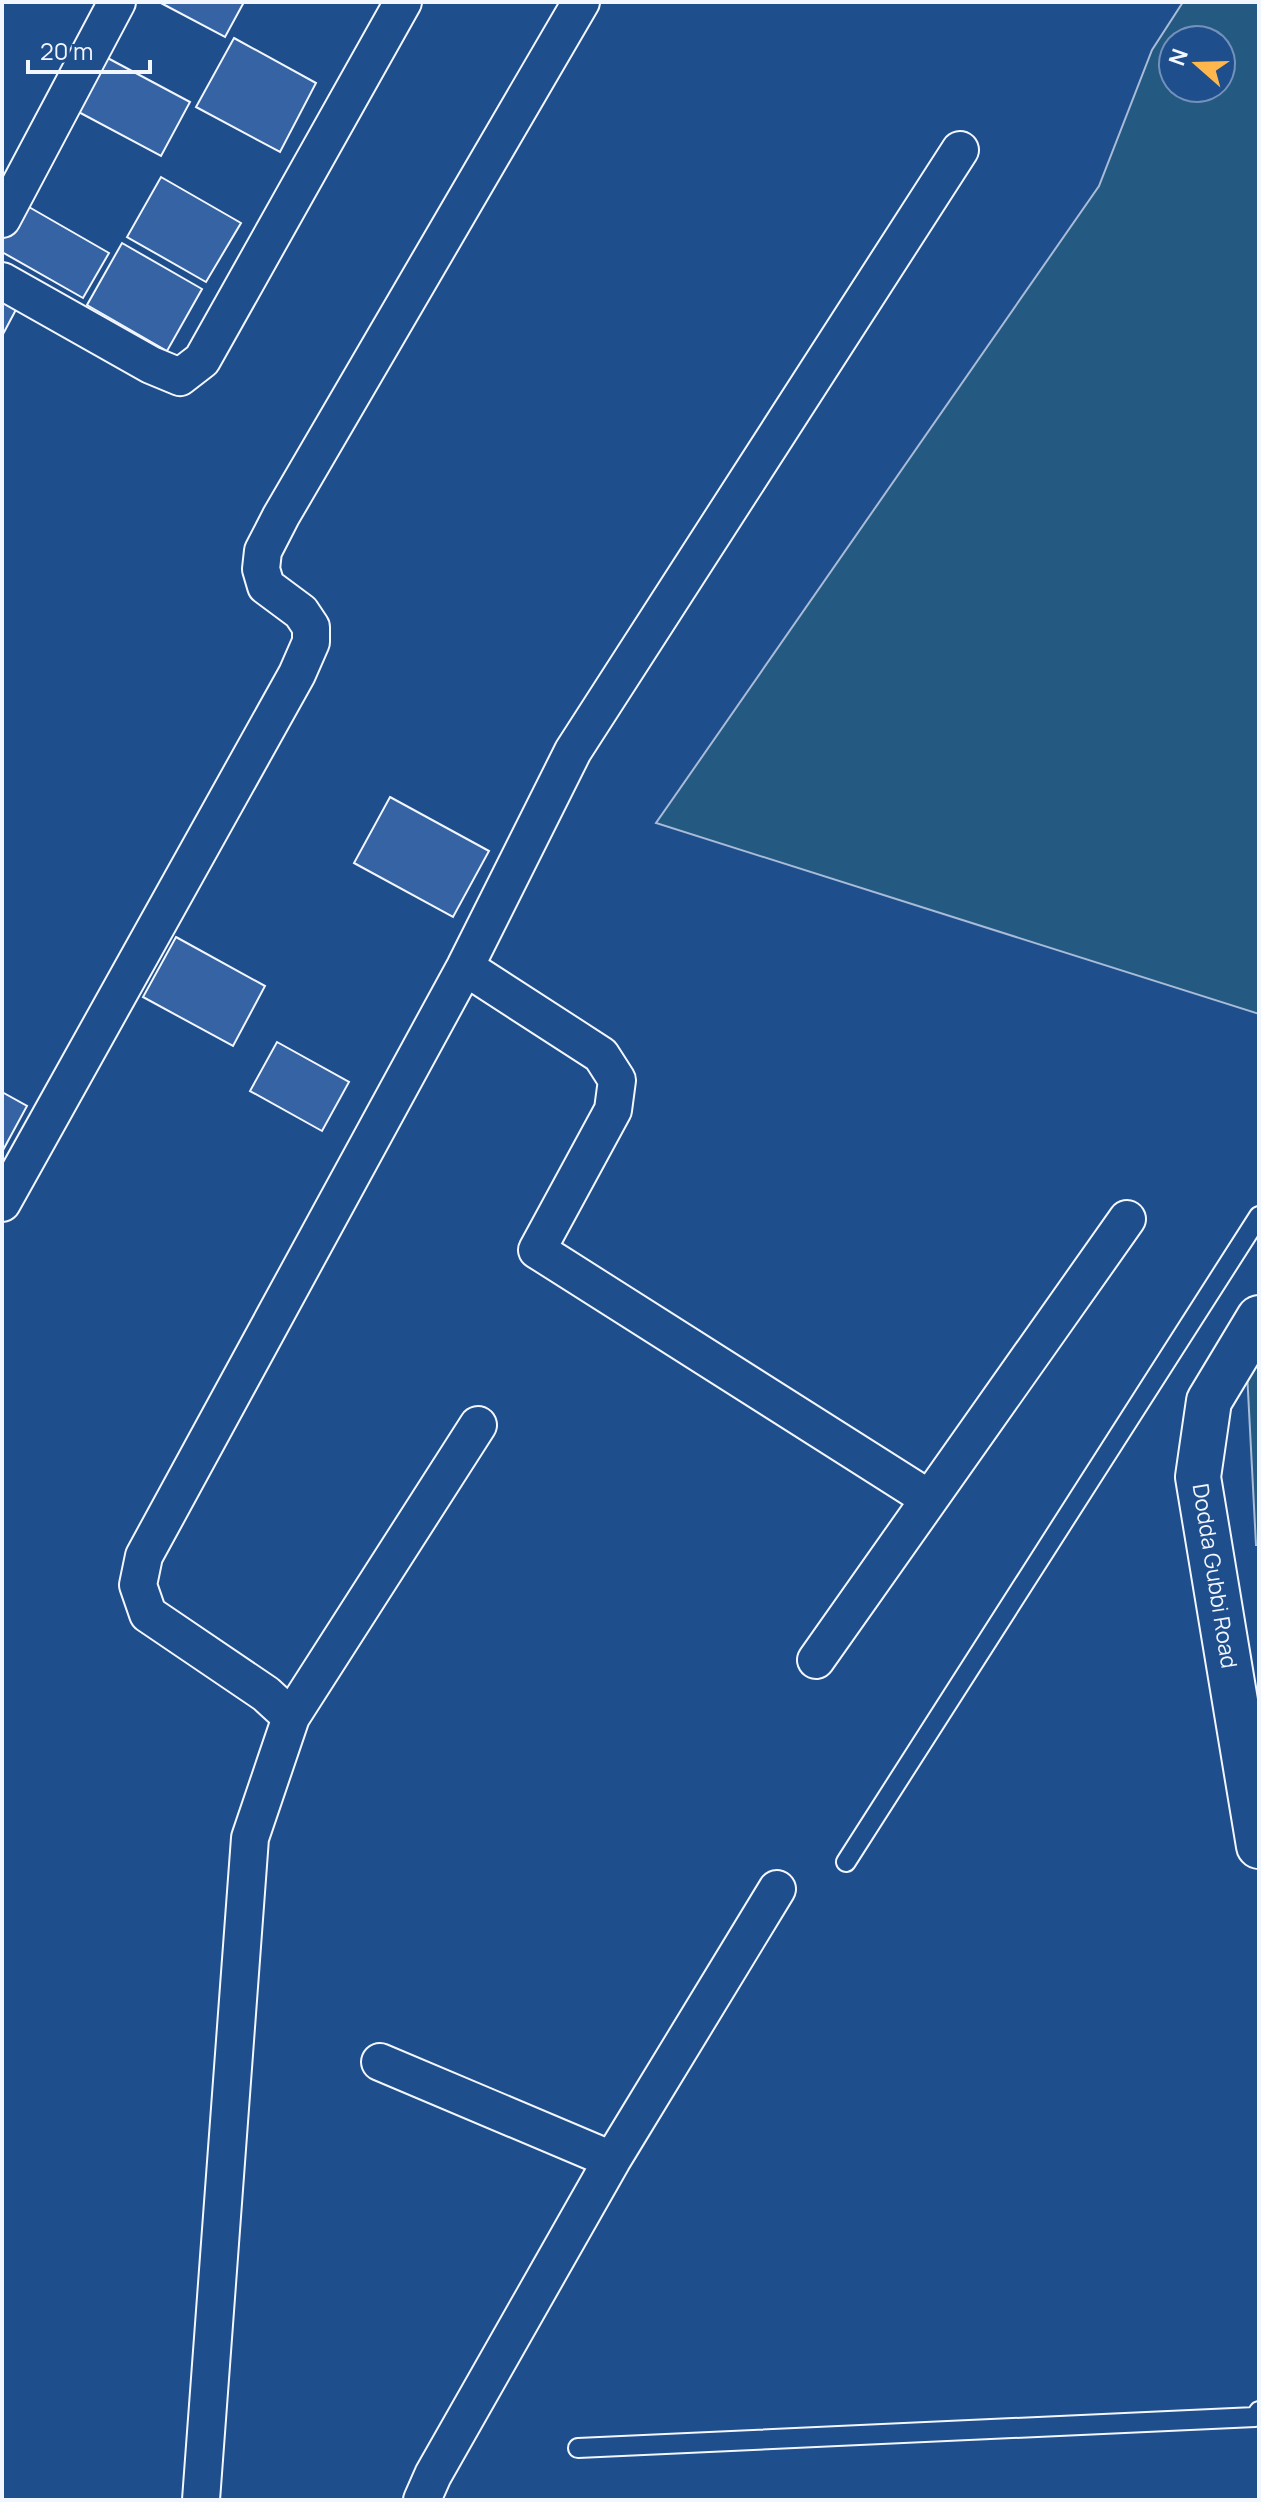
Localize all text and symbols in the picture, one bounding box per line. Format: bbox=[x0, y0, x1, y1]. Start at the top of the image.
scale bar bbox=[28, 24, 150, 74]
north arrow bbox=[1157, 24, 1237, 104]
text: 20 m bbox=[40, 34, 93, 67]
text: N bbox=[1161, 45, 1195, 70]
street label: Dodda Gubbi Road bbox=[1186, 1481, 1244, 1671]

